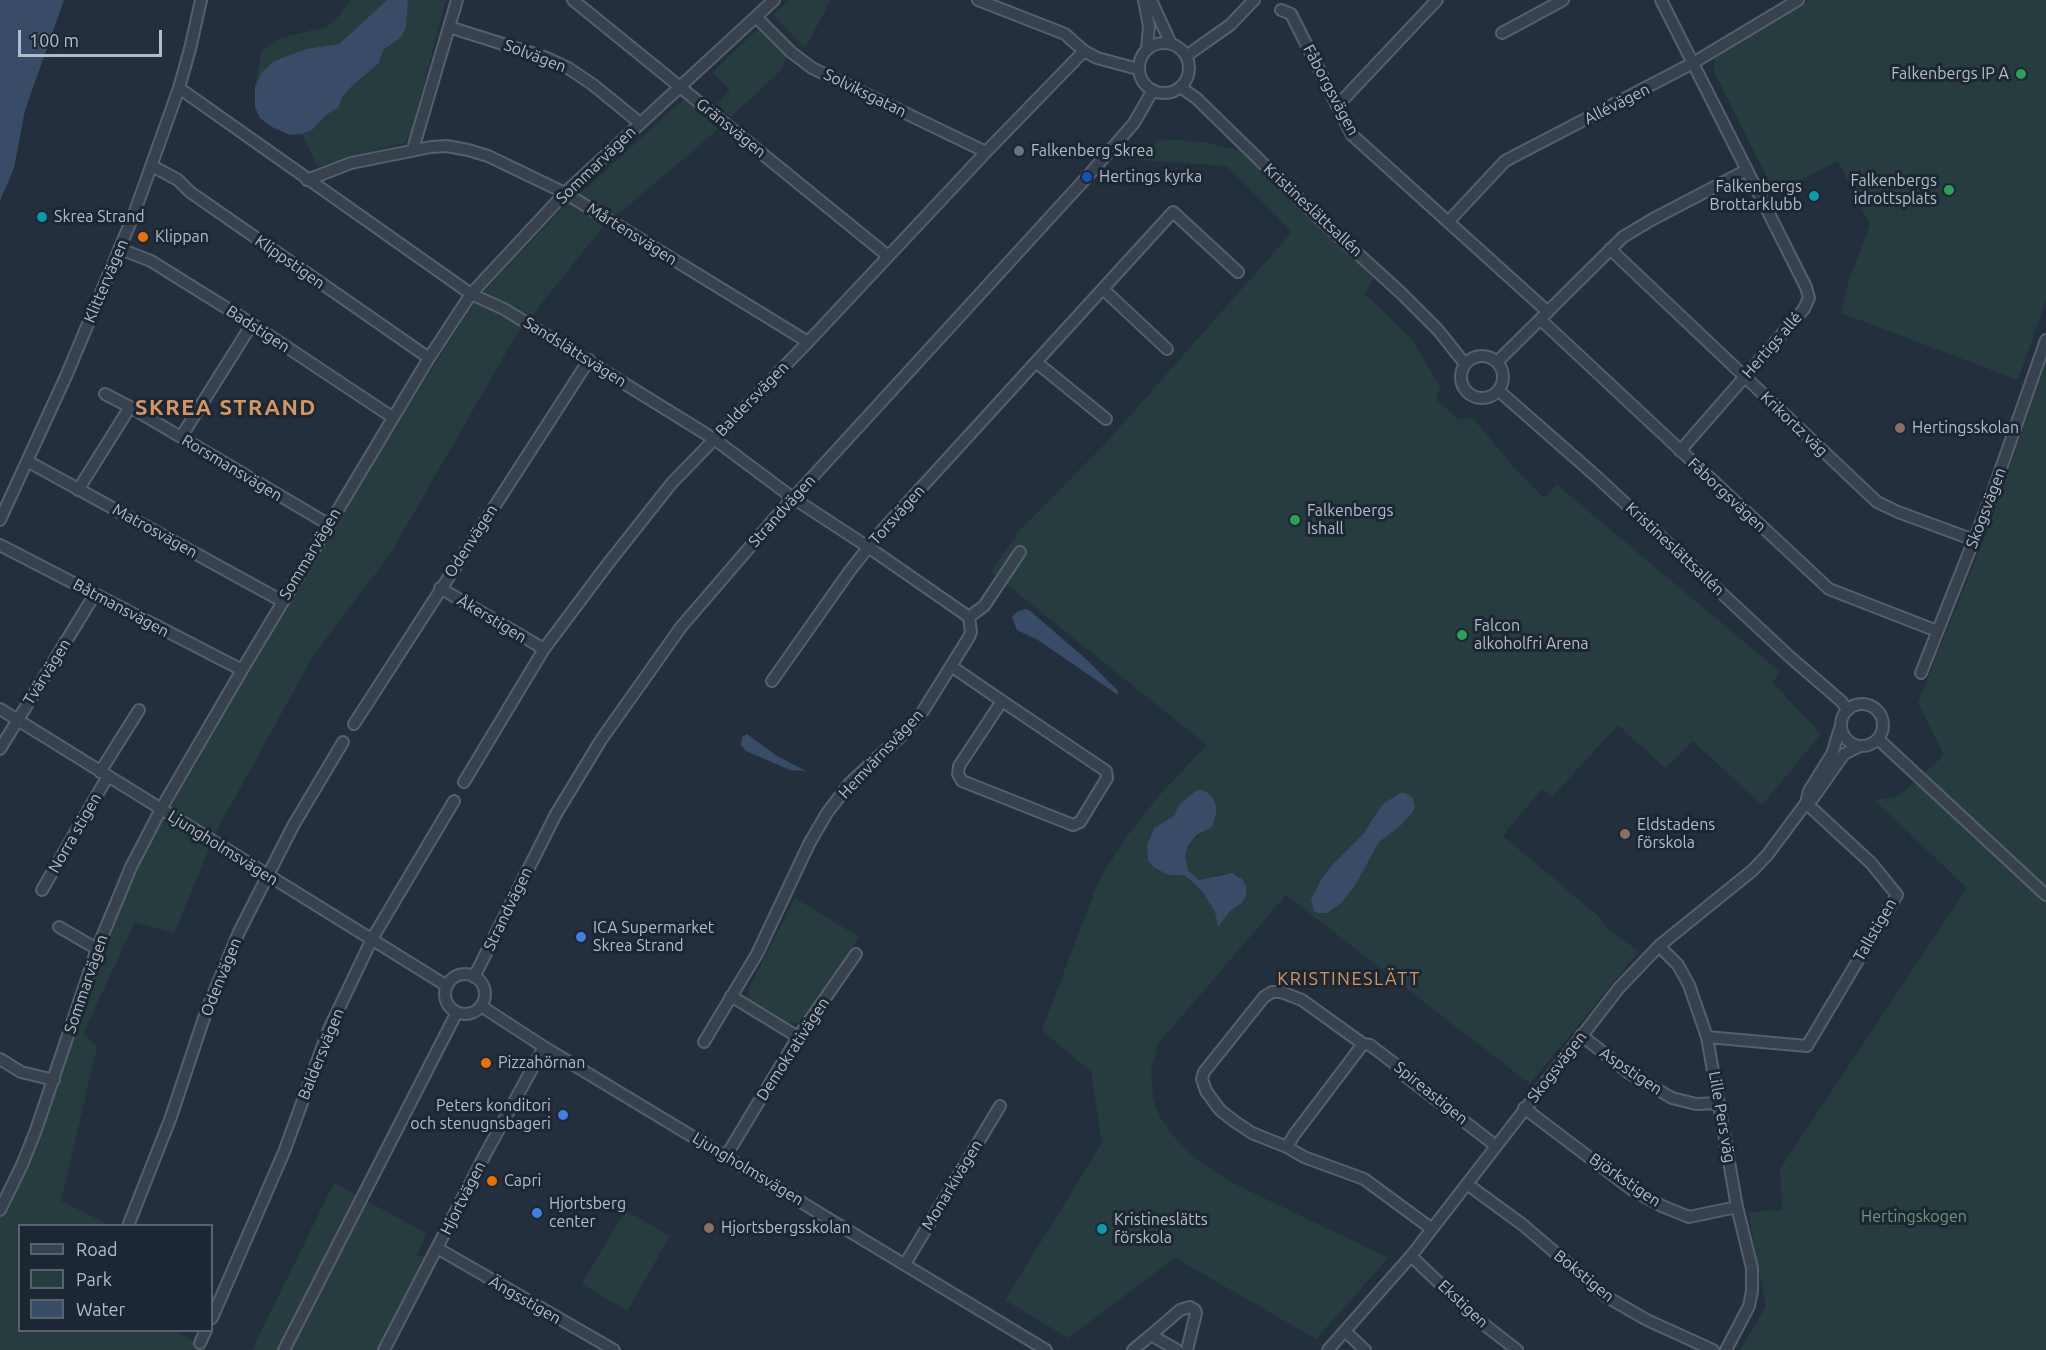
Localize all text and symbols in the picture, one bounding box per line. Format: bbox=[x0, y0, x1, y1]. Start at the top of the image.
scale bar bbox=[21, 18, 165, 56]
text: 100 m bbox=[29, 30, 79, 50]
street label: Solvägen bbox=[501, 35, 569, 77]
street label: Fåborgsvägen bbox=[1299, 41, 1363, 139]
place label: Falkenbergs IP A bbox=[1891, 64, 2009, 84]
street label: Solviksgatan bbox=[820, 65, 910, 121]
marker: Falkenbergs IP A bbox=[2014, 67, 2028, 81]
street label: Allévägen bbox=[1581, 79, 1653, 129]
street label: Gränsvägen bbox=[692, 94, 770, 162]
street label: Sommarvägen bbox=[552, 122, 640, 208]
place label: Falkenberg Skrea bbox=[1031, 141, 1154, 161]
marker: Falkenberg Skrea bbox=[1012, 144, 1026, 158]
street label: Kristineslättsallén bbox=[1260, 159, 1366, 261]
place label: Hertings kyrka bbox=[1099, 167, 1202, 187]
marker: Hertings kyrka bbox=[1080, 170, 1094, 184]
place label: Falkenbergs idrottsplats bbox=[1851, 171, 1937, 209]
place label: Falkenbergs Brottarklubb bbox=[1709, 177, 1802, 215]
marker: Falkenbergs idrottsplats bbox=[1942, 183, 1956, 197]
marker: Falkenbergs Brottarklubb bbox=[1807, 189, 1821, 203]
street label: Mårtensvägen bbox=[583, 199, 681, 269]
place label: Skrea Strand bbox=[54, 207, 145, 227]
marker: Skrea Strand bbox=[35, 210, 49, 224]
place label: Klippan bbox=[155, 227, 209, 247]
marker: Klippan bbox=[136, 230, 150, 244]
street label: Klippstigen bbox=[251, 231, 329, 293]
street label: Klittervägen bbox=[80, 236, 132, 326]
street label: Badstigen bbox=[223, 301, 293, 357]
street label: Hertigs allé bbox=[1738, 308, 1806, 382]
street label: Sandslättsvägen bbox=[520, 313, 630, 391]
street label: Baldersvägen bbox=[711, 357, 793, 441]
street label: Krikortz väg bbox=[1757, 387, 1831, 461]
district label: SKREA STRAND bbox=[135, 395, 317, 421]
place label: Hertingsskolan bbox=[1912, 418, 2019, 438]
marker: Hertingsskolan bbox=[1893, 421, 1907, 435]
street label: Rorsmansvägen bbox=[178, 431, 286, 505]
street label: Fåborgsvägen bbox=[1684, 454, 1770, 536]
street label: Skogsvägen bbox=[1962, 465, 2010, 551]
street label: Strandvägen bbox=[745, 471, 819, 551]
street label: Torsvägen bbox=[865, 481, 929, 549]
street label: Kristineslättsallén bbox=[1622, 498, 1728, 600]
street label: Matrosvägen bbox=[109, 500, 201, 562]
street label: Odenvägen bbox=[440, 501, 502, 581]
place label: Falkenbergs Ishall bbox=[1307, 501, 1393, 539]
street label: Sommarvägen bbox=[275, 505, 345, 603]
marker: Falkenbergs Ishall bbox=[1288, 513, 1302, 527]
street label: Båtmansvägen bbox=[70, 575, 172, 641]
street label: Åkerstigen bbox=[454, 591, 530, 647]
place label: Falcon alkoholfri Arena bbox=[1474, 616, 1589, 654]
marker: Falcon alkoholfri Arena bbox=[1455, 628, 1469, 642]
street label: Tvärvägen bbox=[19, 635, 75, 709]
street label: Hemvärnsvägen bbox=[835, 705, 927, 803]
street label: Norra stigen bbox=[44, 790, 106, 876]
street label: Ljungholmsvägen bbox=[164, 806, 282, 890]
place label: Eldstadens förskola bbox=[1637, 815, 1715, 853]
marker: Eldstadens förskola bbox=[1618, 827, 1632, 841]
street label: Strandvägen bbox=[480, 864, 536, 954]
street label: Tallstigen bbox=[1849, 895, 1901, 965]
place label: ICA Supermarket Skrea Strand bbox=[593, 918, 714, 956]
marker: ICA Supermarket Skrea Strand bbox=[574, 930, 588, 944]
street label: Sommarvägen bbox=[60, 932, 112, 1036]
street label: Odenvägen bbox=[197, 935, 245, 1019]
district label: KRISTINESLÄTT bbox=[1277, 968, 1421, 990]
street label: Demokrativägen bbox=[753, 994, 833, 1104]
street label: Baldersvägen bbox=[294, 1005, 348, 1103]
street label: Skogsvägen bbox=[1523, 1028, 1591, 1106]
street label: Aspstigen bbox=[1596, 1043, 1666, 1099]
place label: Pizzahörnan bbox=[498, 1053, 585, 1073]
marker: Pizzahörnan bbox=[479, 1056, 493, 1070]
street label: Spireastigen bbox=[1390, 1058, 1472, 1128]
street label: Lille Pers väg bbox=[1704, 1070, 1740, 1164]
place label: Peters konditori och stenugnsbageri bbox=[410, 1096, 551, 1134]
marker: Peters konditori och stenugnsbageri bbox=[556, 1108, 570, 1122]
street label: Ljungholmsvägen bbox=[689, 1128, 807, 1210]
street label: Monarkivägen bbox=[918, 1136, 986, 1234]
street label: Björkstigen bbox=[1586, 1149, 1664, 1211]
street label: Hjortvägen bbox=[436, 1158, 490, 1238]
place label: Capri bbox=[504, 1171, 541, 1191]
marker: Capri bbox=[485, 1174, 499, 1188]
place label: Hjortsberg center bbox=[549, 1194, 626, 1232]
marker: Hjortsberg center bbox=[530, 1206, 544, 1220]
park label: Hertingskogen bbox=[1861, 1207, 1967, 1227]
place label: Kristineslätts förskola bbox=[1114, 1210, 1208, 1248]
place label: Hjortsbergsskolan bbox=[721, 1218, 851, 1238]
marker: Hjortsbergsskolan bbox=[702, 1221, 716, 1235]
marker: Kristineslätts förskola bbox=[1095, 1222, 1109, 1236]
legend bbox=[18, 1224, 213, 1332]
text: Road bbox=[76, 1239, 118, 1259]
street label: Bokstigen bbox=[1550, 1246, 1618, 1306]
text: Park bbox=[76, 1269, 112, 1289]
street label: Ängsstigen bbox=[486, 1272, 564, 1328]
street label: Ekstigen bbox=[1434, 1276, 1492, 1332]
text: Water bbox=[76, 1299, 125, 1319]

